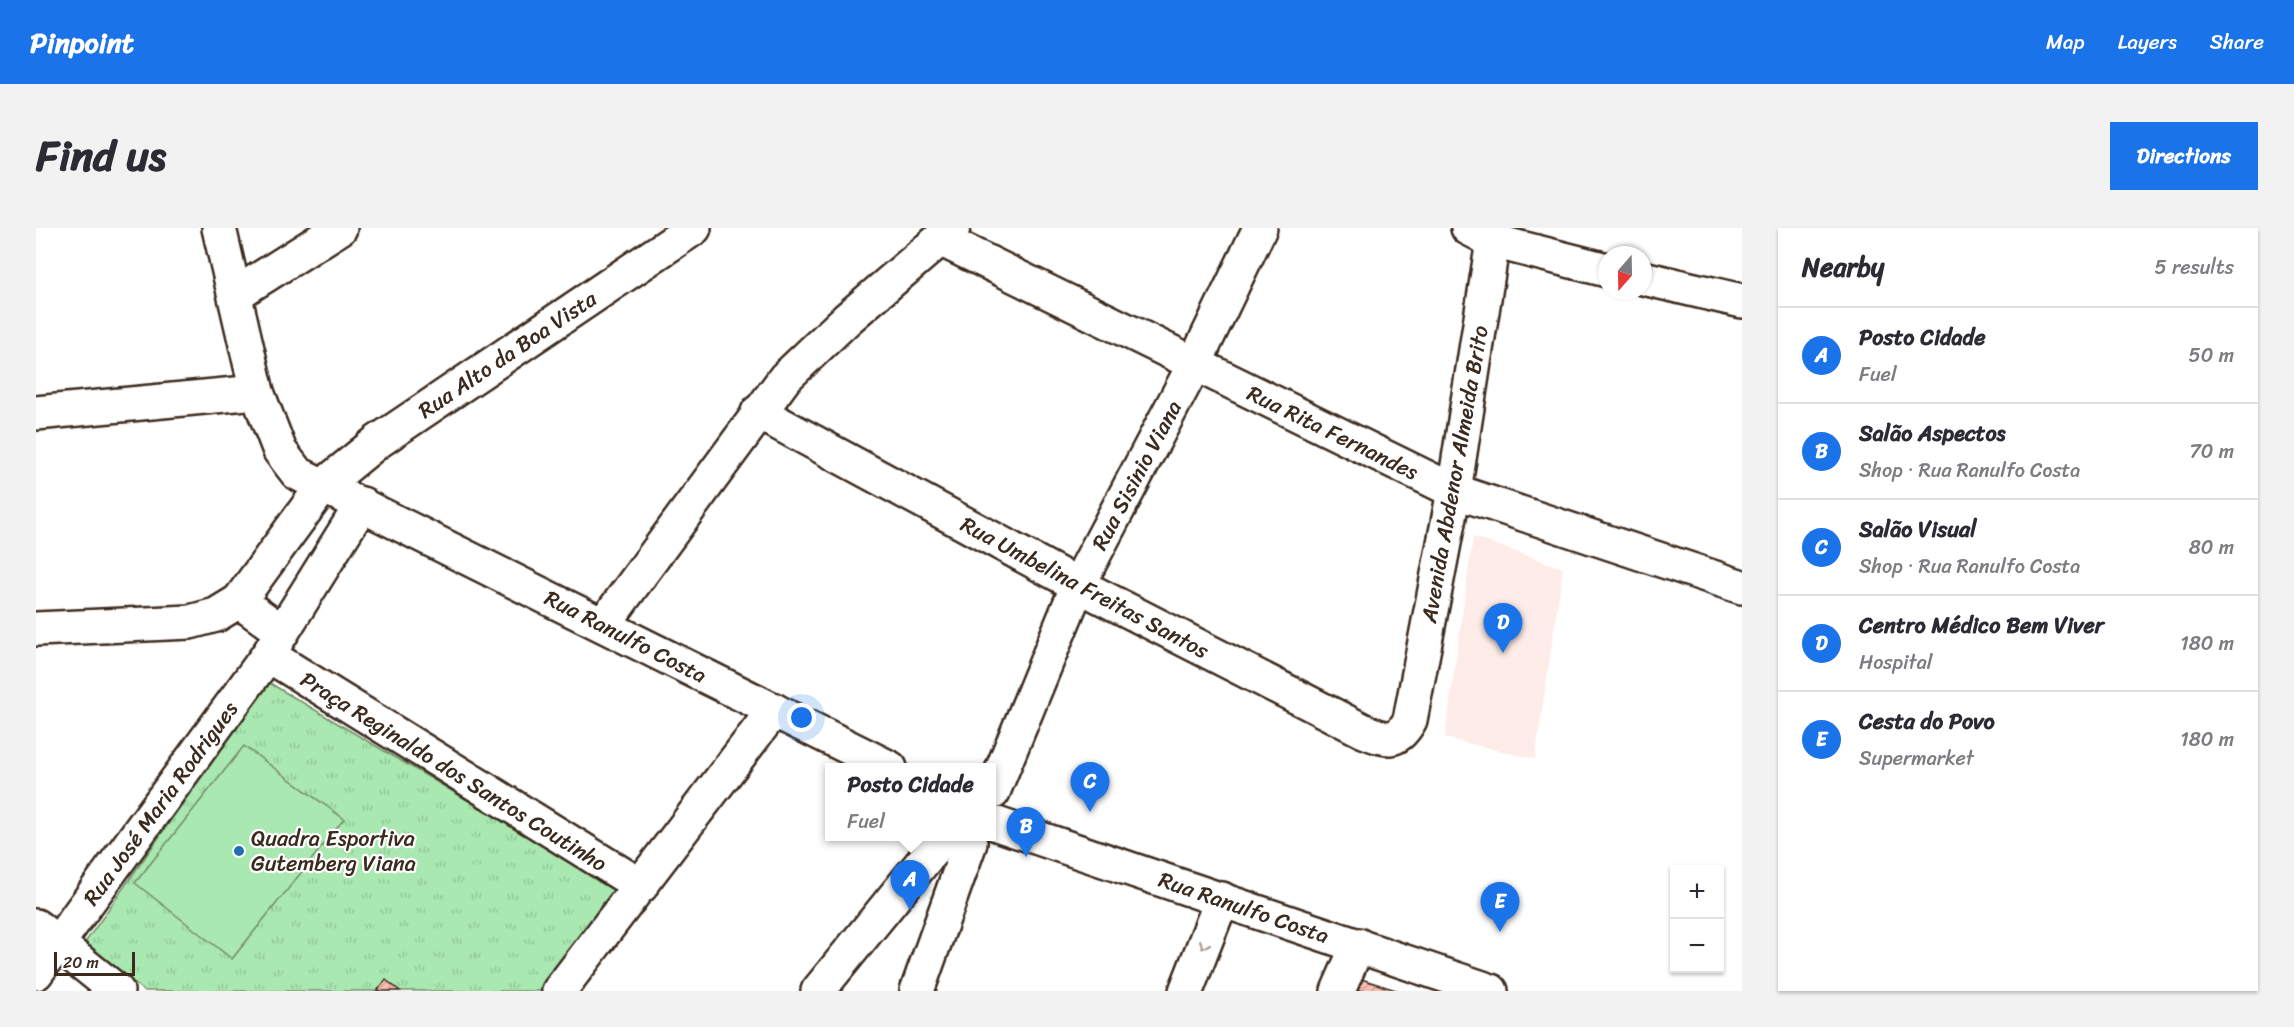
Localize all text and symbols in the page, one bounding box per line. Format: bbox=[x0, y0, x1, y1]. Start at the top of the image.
text: Pinpoint bbox=[30, 18, 134, 67]
text: Map bbox=[2046, 23, 2085, 61]
text: Layers bbox=[2118, 23, 2177, 61]
text: Share bbox=[2210, 23, 2264, 61]
text: Find us bbox=[36, 119, 166, 193]
button: Directions bbox=[2110, 122, 2258, 190]
text: Nearby bbox=[1802, 244, 1884, 290]
north arrow bbox=[1598, 246, 1652, 300]
text: 5 results bbox=[2155, 250, 2234, 285]
street label: Rua Alto da Boa Vista bbox=[410, 279, 606, 429]
text: Posto Cidade bbox=[1859, 318, 1986, 357]
street label: Avenida Abdenor Almeida Brito bbox=[1409, 322, 1500, 627]
text: A bbox=[1815, 338, 1828, 373]
text: 50 m bbox=[2189, 338, 2234, 373]
text: Fuel bbox=[1859, 357, 1897, 392]
street label: Rua Rita Fernandes bbox=[1240, 374, 1425, 491]
street label: Rua Sisinio Viana bbox=[1080, 393, 1193, 558]
text: Salão Aspectos bbox=[1859, 414, 2006, 453]
text: B bbox=[1815, 434, 1828, 469]
text: 70 m bbox=[2189, 434, 2234, 469]
text: Shop · Rua Ranulfo Costa bbox=[1859, 453, 2080, 488]
street label: Rua Umbelina Freitas Santos bbox=[953, 505, 1217, 670]
text: Salão Visual bbox=[1859, 510, 1976, 549]
text: C bbox=[1815, 530, 1828, 565]
text: 80 m bbox=[2189, 530, 2234, 565]
text: Shop · Rua Ranulfo Costa bbox=[1859, 549, 2080, 584]
street label: Rua Ranulfo Costa bbox=[538, 579, 714, 694]
pin: D bbox=[1484, 604, 1522, 653]
text: Centro Médico Bem Viver bbox=[1859, 606, 2104, 645]
text: D bbox=[1816, 626, 1827, 661]
text: 180 m bbox=[2180, 626, 2234, 661]
text: Hospital bbox=[1859, 645, 1932, 680]
street label: Praça Reginaldo dos Santos Coutinho bbox=[292, 661, 615, 882]
street label: Rua José Maria Rodrigues bbox=[73, 693, 248, 914]
text: Cesta do Povo bbox=[1859, 702, 1995, 741]
your location bbox=[787, 703, 816, 732]
text: E bbox=[1816, 722, 1827, 757]
text: 180 m bbox=[2180, 722, 2234, 757]
text: Supermarket bbox=[1859, 741, 1974, 776]
pin: C bbox=[1070, 762, 1110, 812]
popup bbox=[825, 763, 996, 841]
text: Posto Cidade bbox=[847, 765, 974, 804]
text: Fuel bbox=[847, 804, 885, 839]
pin: B bbox=[1006, 808, 1046, 857]
place label: Quadra Esportiva Gutemberg Viana bbox=[251, 819, 416, 883]
marker: Quadra Esportiva Gutemberg Viana bbox=[232, 844, 246, 858]
pin: A bbox=[890, 860, 930, 910]
street label: Rua Ranulfo Costa bbox=[1153, 860, 1334, 955]
map controls bbox=[1670, 865, 1724, 973]
button: + bbox=[1670, 865, 1724, 919]
pin: E bbox=[1480, 882, 1520, 932]
button: − bbox=[1670, 919, 1724, 973]
one-way arrow bbox=[1199, 939, 1211, 950]
text: 20 m bbox=[63, 948, 99, 977]
scale bar bbox=[54, 949, 135, 976]

